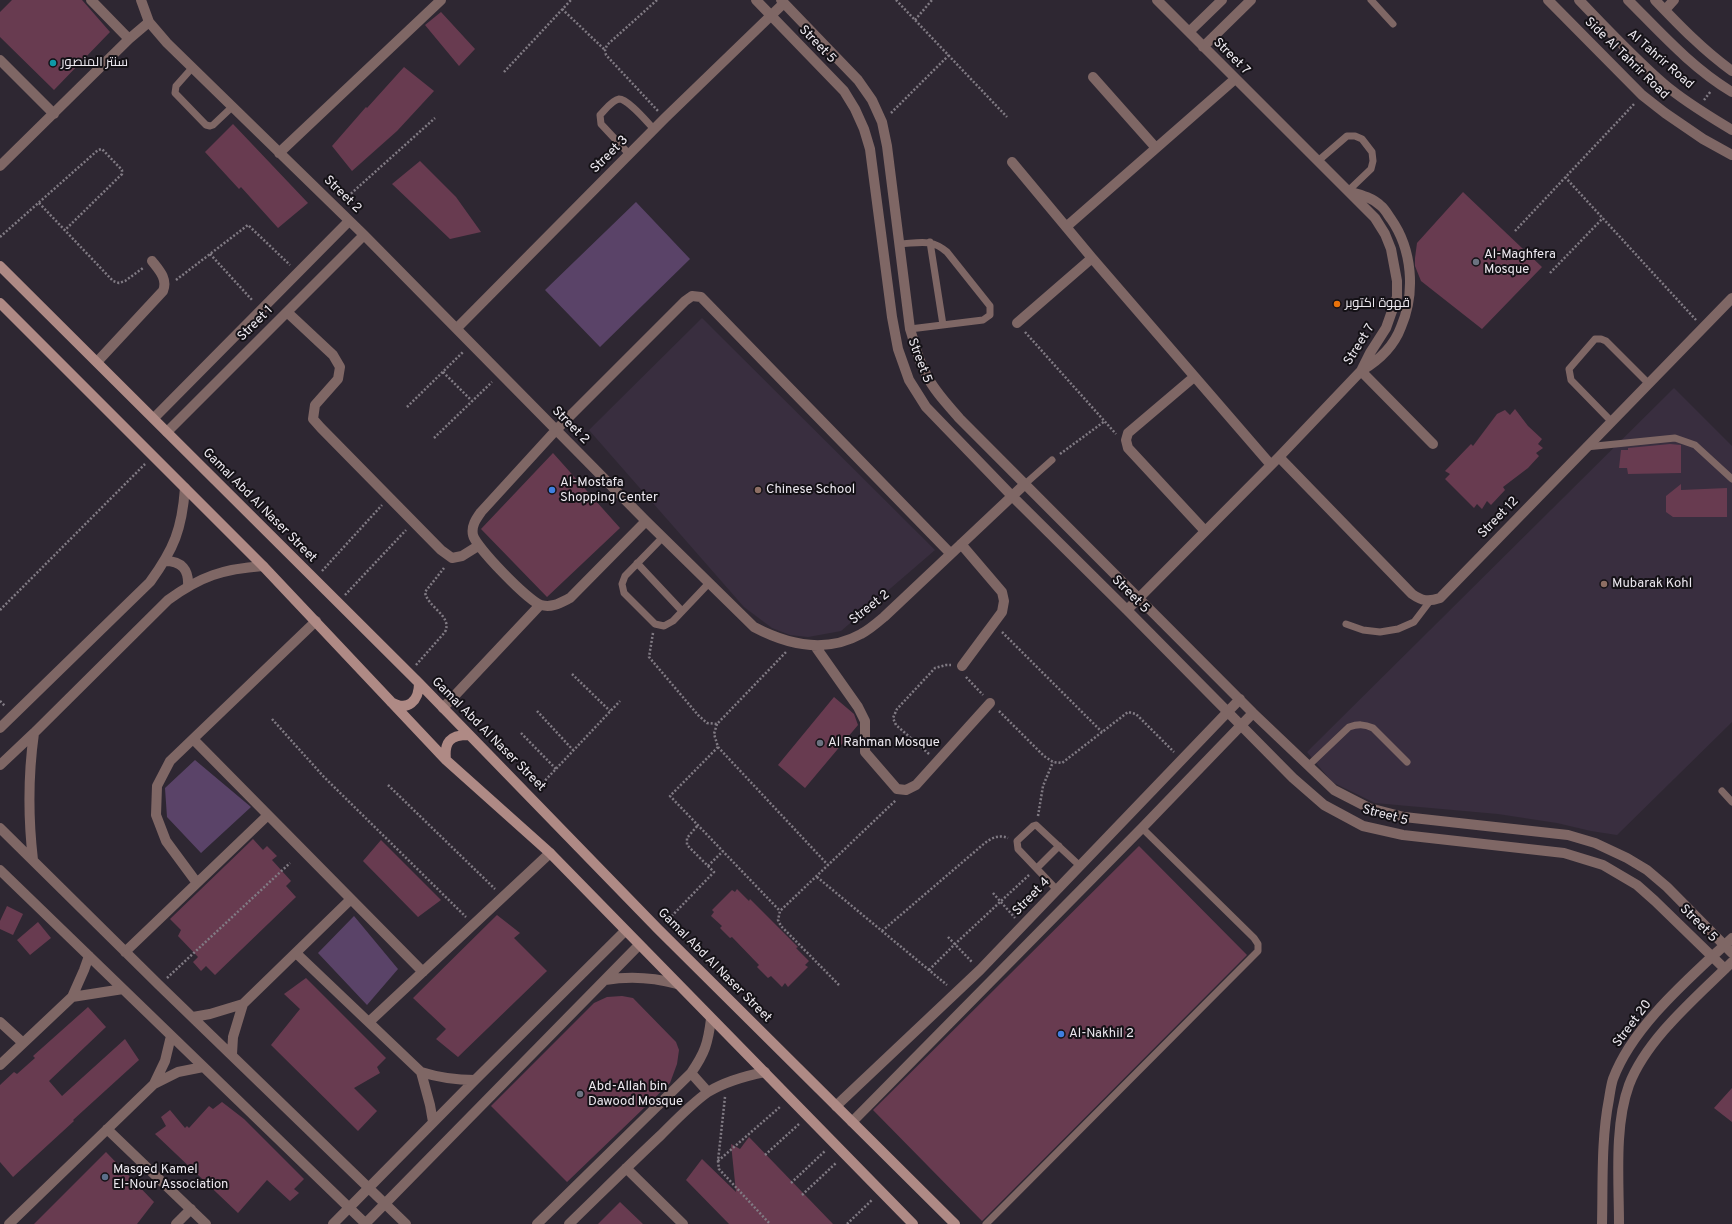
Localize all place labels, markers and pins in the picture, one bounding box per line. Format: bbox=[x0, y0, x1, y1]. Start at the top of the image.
place label: سنتر المنصور bbox=[61, 55, 128, 71]
marker: سنتر المنصور bbox=[48, 58, 58, 68]
place label: Al-Maghfera Mosque bbox=[1484, 247, 1556, 278]
marker: Al-Maghfera Mosque bbox=[1471, 257, 1481, 267]
place label: قهوة اكتوبر bbox=[1345, 296, 1410, 312]
marker: قهوة اكتوبر bbox=[1332, 299, 1342, 309]
place label: Al-Mostafa Shopping Center bbox=[560, 475, 658, 506]
place label: Chinese School bbox=[766, 482, 855, 498]
marker: Al-Mostafa Shopping Center bbox=[547, 485, 557, 495]
marker: Chinese School bbox=[753, 485, 763, 495]
place label: Mubarak Kohl bbox=[1612, 576, 1692, 592]
marker: Mubarak Kohl bbox=[1599, 579, 1609, 589]
place label: Al Rahman Mosque bbox=[828, 735, 940, 751]
marker: Al Rahman Mosque bbox=[815, 738, 825, 748]
place label: Al-Nakhil 2 bbox=[1069, 1026, 1134, 1042]
marker: Al-Nakhil 2 bbox=[1056, 1029, 1066, 1039]
place label: Abd-Allah bin Dawood Mosque bbox=[588, 1079, 683, 1110]
marker: Abd-Allah bin Dawood Mosque bbox=[575, 1089, 585, 1099]
place label: Masged Kamel El-Nour Association bbox=[113, 1162, 228, 1193]
marker: Masged Kamel El-Nour Association bbox=[100, 1172, 110, 1182]

